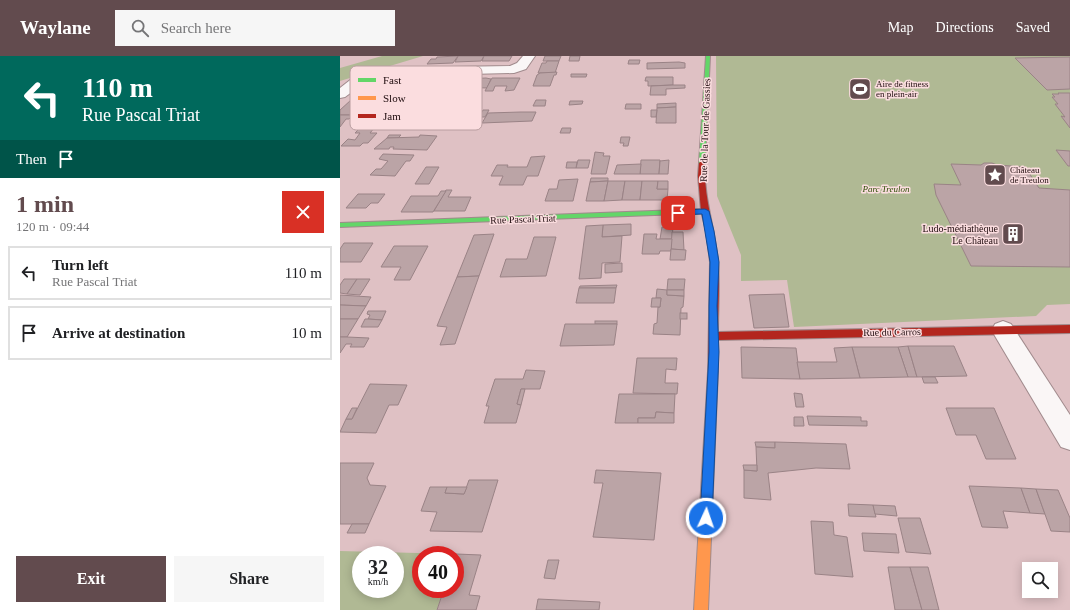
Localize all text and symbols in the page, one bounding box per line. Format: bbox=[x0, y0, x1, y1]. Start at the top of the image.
search box bbox=[115, 10, 395, 46]
text: Waylane bbox=[20, 17, 91, 38]
icon: search bbox=[129, 17, 151, 39]
text: Search here bbox=[161, 20, 231, 36]
text: Map bbox=[888, 20, 913, 35]
text: Directions bbox=[935, 20, 994, 35]
text: Saved bbox=[1016, 20, 1050, 35]
legend bbox=[350, 66, 482, 130]
icon: left bbox=[16, 72, 68, 124]
text: 110 m bbox=[82, 72, 153, 103]
text: Fast bbox=[383, 74, 401, 86]
sports icon: Aire de fitness en plein-air bbox=[847, 76, 873, 102]
street label: Rue de la Tour de Gassies bbox=[698, 78, 712, 182]
place label: Aire de fitness en plein-air bbox=[876, 79, 929, 99]
text: Slow bbox=[383, 92, 406, 104]
text: Rue Pascal Triat bbox=[82, 105, 200, 125]
text: Jam bbox=[383, 110, 401, 122]
icon: arrive bbox=[55, 148, 77, 170]
text: Then bbox=[16, 151, 47, 167]
place icon: Château de Treulon bbox=[982, 162, 1008, 188]
place label: Château de Treulon bbox=[1010, 165, 1049, 185]
park label: Parc Treulon bbox=[861, 184, 910, 194]
text: 1 min bbox=[16, 191, 74, 217]
button: close bbox=[282, 191, 324, 233]
pin bbox=[661, 196, 695, 230]
icon: arrive bbox=[667, 202, 689, 224]
street label: Rue Pascal Triat bbox=[490, 212, 556, 226]
text: 120 m · 09:44 bbox=[16, 219, 89, 234]
building icon: Ludo-médiathèque Le Château bbox=[1000, 221, 1026, 247]
place label: Ludo-médiathèque Le Château bbox=[922, 223, 999, 246]
text: Turn left bbox=[52, 257, 109, 273]
icon: left bbox=[18, 262, 40, 284]
text: 110 m bbox=[285, 265, 322, 281]
text: Rue Pascal Triat bbox=[52, 274, 137, 289]
icon: arrive bbox=[18, 322, 40, 344]
text: Arrive at destination bbox=[52, 325, 185, 341]
text: 10 m bbox=[292, 325, 322, 341]
street label: Rue du Carros bbox=[863, 326, 921, 338]
position arrow bbox=[685, 497, 727, 539]
speed limit sign: 40 bbox=[412, 546, 464, 598]
button: Exit bbox=[16, 556, 166, 602]
button: Share bbox=[174, 556, 324, 602]
text: 32 bbox=[368, 556, 388, 578]
map controls bbox=[1022, 562, 1058, 598]
button: search bbox=[1022, 562, 1058, 598]
text: km/h bbox=[368, 576, 388, 587]

